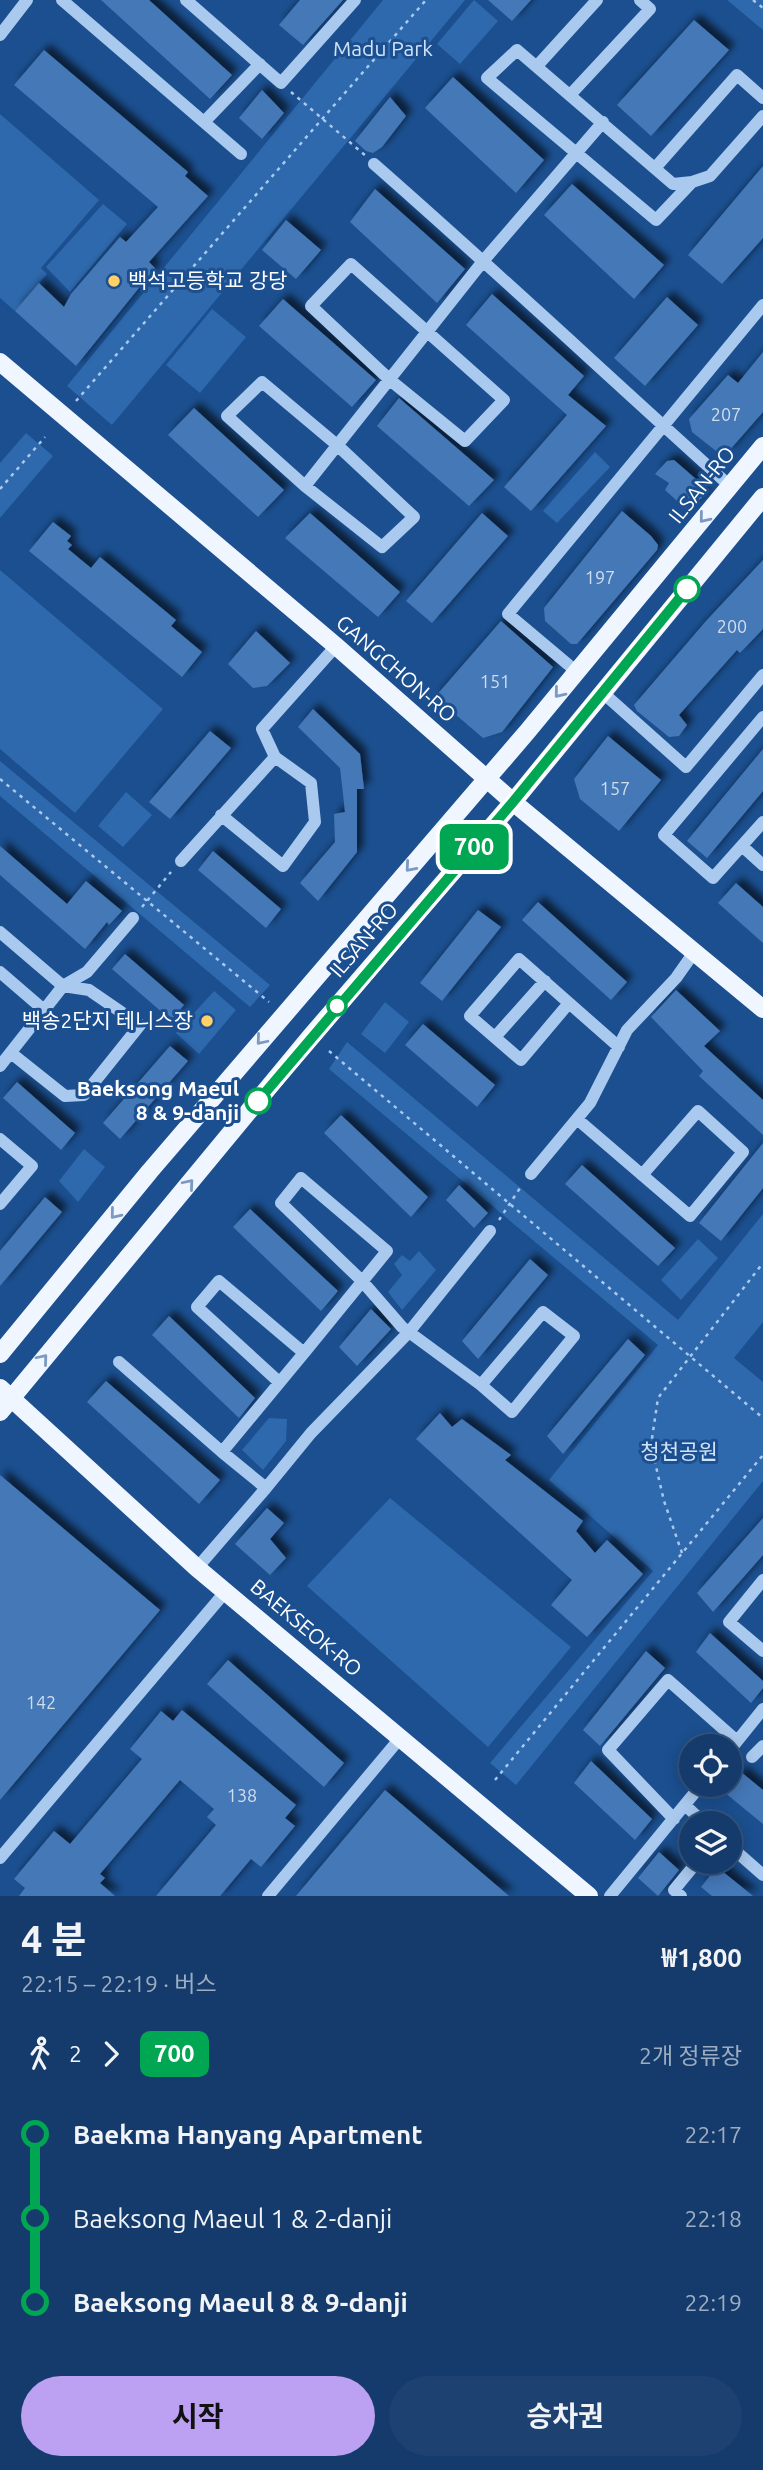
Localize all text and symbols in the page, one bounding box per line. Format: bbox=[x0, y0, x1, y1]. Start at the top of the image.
park label: Madu Park bbox=[333, 36, 433, 60]
place label: 백석고등학교 강당 bbox=[128, 268, 287, 292]
marker: 백석고등학교 강당 bbox=[106, 273, 122, 289]
house number: 207 bbox=[711, 404, 741, 424]
street label: ILSAN-RO bbox=[663, 441, 739, 527]
one-way arrow bbox=[700, 509, 712, 522]
house number: 197 bbox=[585, 567, 615, 587]
unlabelled marker bbox=[674, 576, 700, 602]
street label: GANGCHON-RO bbox=[332, 610, 461, 727]
house number: 200 bbox=[717, 616, 747, 636]
house number: 151 bbox=[480, 671, 510, 691]
one-way arrow bbox=[555, 685, 567, 698]
house number: 157 bbox=[600, 778, 630, 798]
line badge: 700 bbox=[434, 824, 514, 870]
text: 700 bbox=[454, 833, 494, 860]
one-way arrow bbox=[406, 859, 418, 872]
street label: ILSAN-RO bbox=[324, 897, 402, 982]
unlabelled marker bbox=[327, 996, 347, 1016]
place label: 백송2단지 테니스장 bbox=[22, 1008, 193, 1032]
marker: 백송2단지 테니스장 bbox=[199, 1013, 215, 1029]
one-way arrow bbox=[257, 1032, 270, 1044]
place label: Baeksong Maeul 8 & 9-danji bbox=[77, 1076, 239, 1124]
marker: Baeksong Maeul 8 & 9-danji bbox=[245, 1088, 271, 1114]
one-way arrow bbox=[180, 1179, 193, 1191]
one-way arrow bbox=[111, 1205, 123, 1218]
one-way arrow bbox=[35, 1354, 48, 1367]
park label: 청천공원 bbox=[640, 1439, 718, 1463]
street label: BAEKSEOK-RO bbox=[246, 1574, 367, 1681]
house number: 142 bbox=[26, 1692, 56, 1712]
map controls bbox=[679, 1734, 742, 1874]
button: locate bbox=[679, 1734, 742, 1797]
house number: 138 bbox=[227, 1785, 257, 1805]
button: layers bbox=[679, 1811, 742, 1874]
text: 4 분 bbox=[21, 1918, 86, 1960]
text: ₩1,800 bbox=[662, 1943, 742, 1972]
text: 22:15 – 22:19 · 버스 bbox=[21, 1971, 217, 1996]
icon: walk bbox=[21, 2035, 59, 2073]
icon: forward bbox=[92, 2035, 130, 2073]
text: 700 bbox=[154, 2040, 195, 2067]
text: 2 bbox=[69, 2041, 82, 2066]
text: 2개 정류장 bbox=[639, 2043, 742, 2068]
text: Baekma Hanyang Apartment bbox=[73, 2120, 423, 2149]
text: 22:17 bbox=[684, 2122, 742, 2147]
text: Baeksong Maeul 1 & 2-danji bbox=[73, 2204, 392, 2233]
text: 22:18 bbox=[684, 2206, 742, 2231]
text: Baeksong Maeul 8 & 9-danji bbox=[73, 2288, 408, 2317]
text: 22:19 bbox=[684, 2290, 742, 2315]
button: 시작 bbox=[21, 2376, 375, 2456]
button: 승차권 bbox=[389, 2376, 742, 2456]

